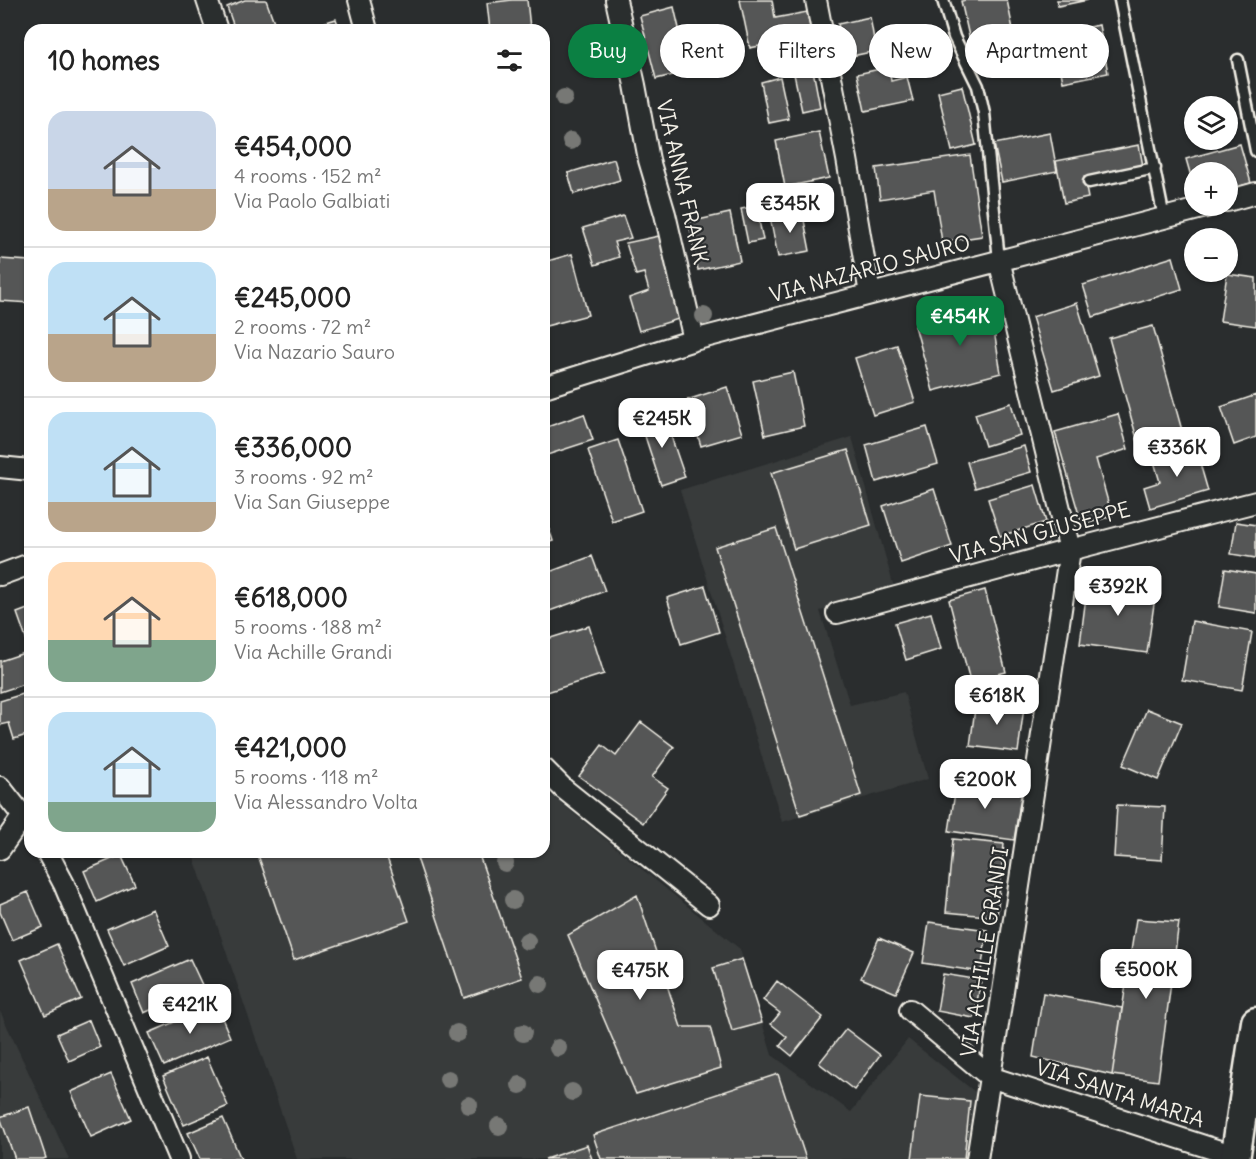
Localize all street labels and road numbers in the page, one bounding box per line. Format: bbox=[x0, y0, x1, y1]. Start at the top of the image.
street label: VIA ANNA FRANK bbox=[650, 97, 715, 267]
street label: VIA NAZARIO SAURO bbox=[767, 229, 973, 308]
street label: VIA SAN GIUSEPPE bbox=[947, 495, 1133, 570]
street label: VIA ACHILLE GRANDI bbox=[955, 845, 1014, 1059]
street label: VIA SANTA MARIA bbox=[1033, 1054, 1208, 1133]

